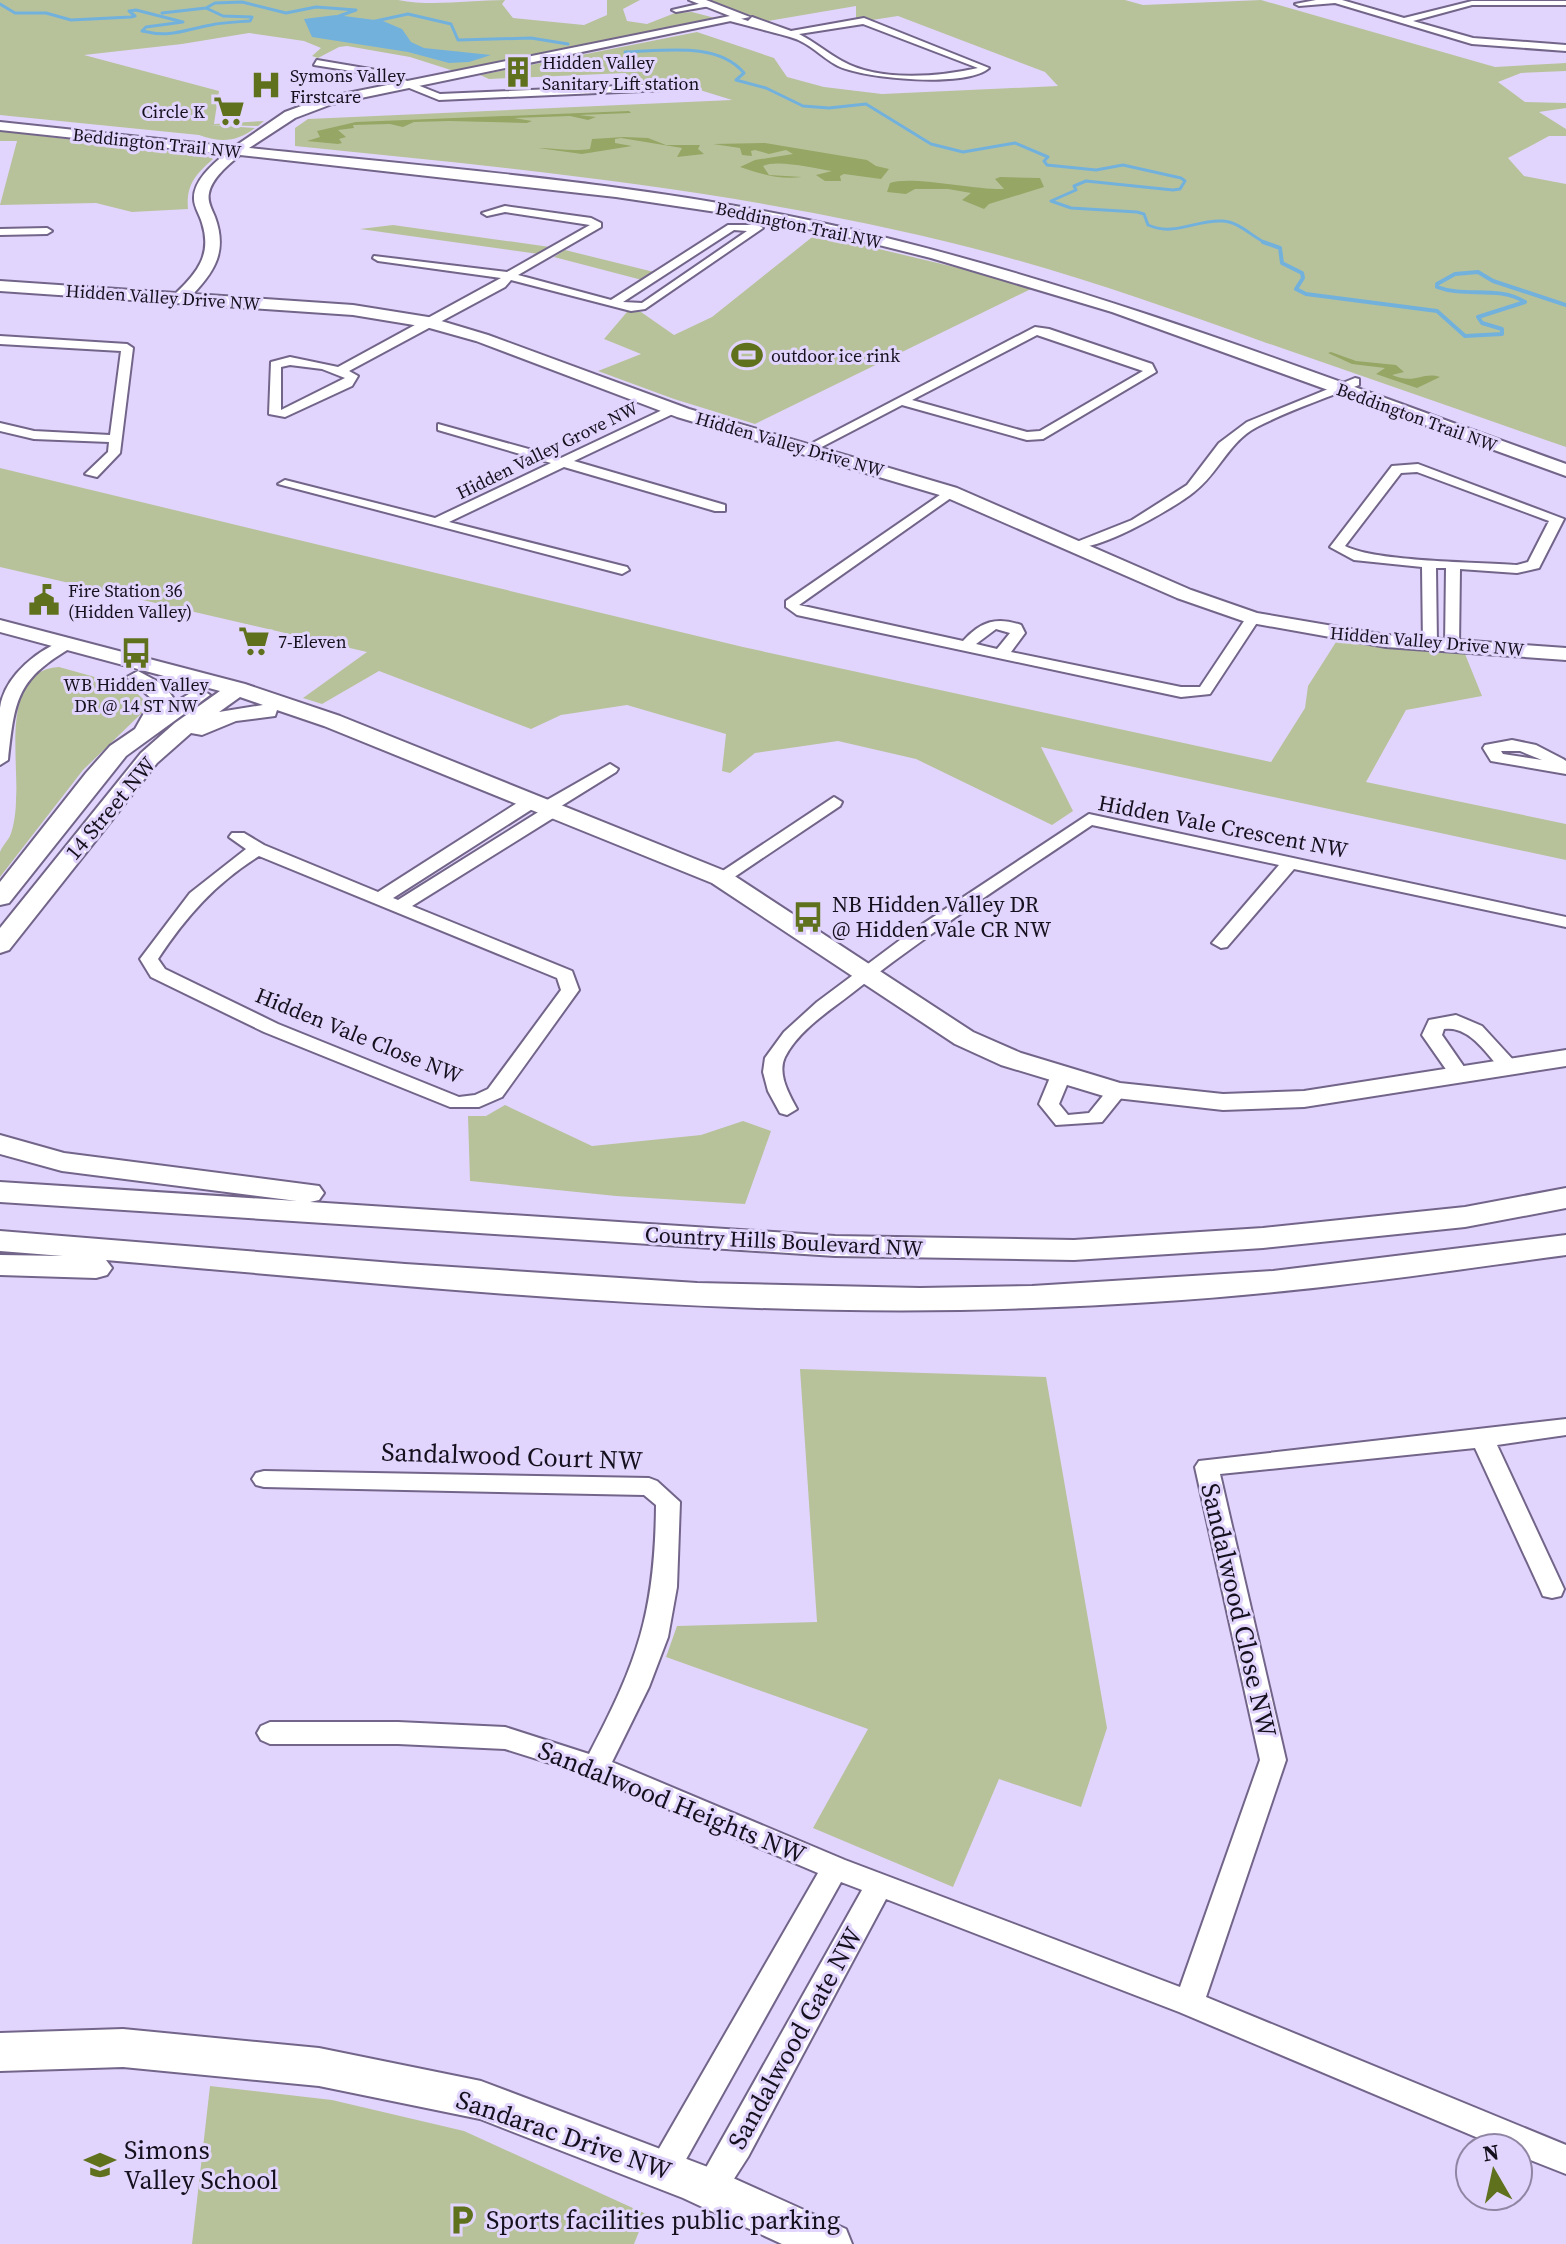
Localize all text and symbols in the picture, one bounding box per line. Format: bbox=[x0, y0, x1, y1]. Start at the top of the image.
place label: Hidden Valley Sanitary Lift station bbox=[542, 50, 699, 96]
building icon: Hidden Valley Sanitary Lift station bbox=[501, 55, 535, 89]
place label: Symons Valley Firstcare bbox=[290, 63, 406, 109]
hospital icon: Symons Valley Firstcare bbox=[249, 68, 283, 102]
supermarket icon: Circle K bbox=[212, 94, 246, 128]
place label: Circle K bbox=[142, 99, 205, 124]
street label: Beddington Trail NW bbox=[71, 122, 243, 164]
street label: Beddington Trail NW bbox=[714, 195, 885, 255]
street label: Hidden Valley Drive NW bbox=[65, 278, 262, 316]
sports icon: outdoor ice rink bbox=[730, 338, 764, 372]
place label: outdoor ice rink bbox=[771, 343, 900, 368]
street label: Beddington Trail NW bbox=[1333, 376, 1501, 458]
street label: Hidden Valley Grove NW bbox=[452, 395, 642, 505]
street label: Hidden Valley Drive NW bbox=[693, 405, 888, 483]
place label: Fire Station 36 (Hidden Valley) bbox=[68, 578, 192, 624]
public building icon: Fire Station 36 (Hidden Valley) bbox=[27, 583, 61, 617]
street label: Hidden Valley Drive NW bbox=[1329, 620, 1526, 662]
supermarket icon: 7-Eleven bbox=[237, 624, 271, 658]
place label: 7-Eleven bbox=[278, 629, 347, 654]
bus stop icon: WB Hidden Valley DR @ 14 ST NW bbox=[119, 636, 153, 670]
place label: WB Hidden Valley DR @ 14 ST NW bbox=[63, 672, 209, 718]
street label: 14 Street NW bbox=[58, 750, 162, 866]
street label: Hidden Vale Crescent NW bbox=[1096, 787, 1350, 865]
place label: NB Hidden Valley DR @ Hidden Vale CR NW bbox=[832, 889, 1051, 944]
bus stop icon: NB Hidden Valley DR @ Hidden Vale CR NW bbox=[791, 900, 825, 934]
street label: Hidden Vale Close NW bbox=[251, 980, 467, 1090]
street label: Country Hills Boulevard NW bbox=[644, 1219, 924, 1263]
street label: Sandalwood Court NW bbox=[381, 1433, 643, 1479]
street label: Sandalwood Close NW bbox=[1192, 1480, 1286, 1740]
street label: Sandalwood Heights NW bbox=[533, 1732, 811, 1872]
street label: Sandalwood Gate NW bbox=[719, 1920, 871, 2156]
street label: Sandarac Drive NW bbox=[452, 2081, 676, 2189]
place label: Simons Valley School bbox=[124, 2132, 278, 2198]
north arrow bbox=[1454, 2132, 1534, 2212]
text: N bbox=[1481, 2136, 1501, 2168]
school or university icon: Simons Valley School bbox=[83, 2148, 117, 2182]
place label: Sports facilities public parking bbox=[486, 2202, 840, 2238]
parking icon: Sports facilities public parking bbox=[445, 2203, 479, 2237]

